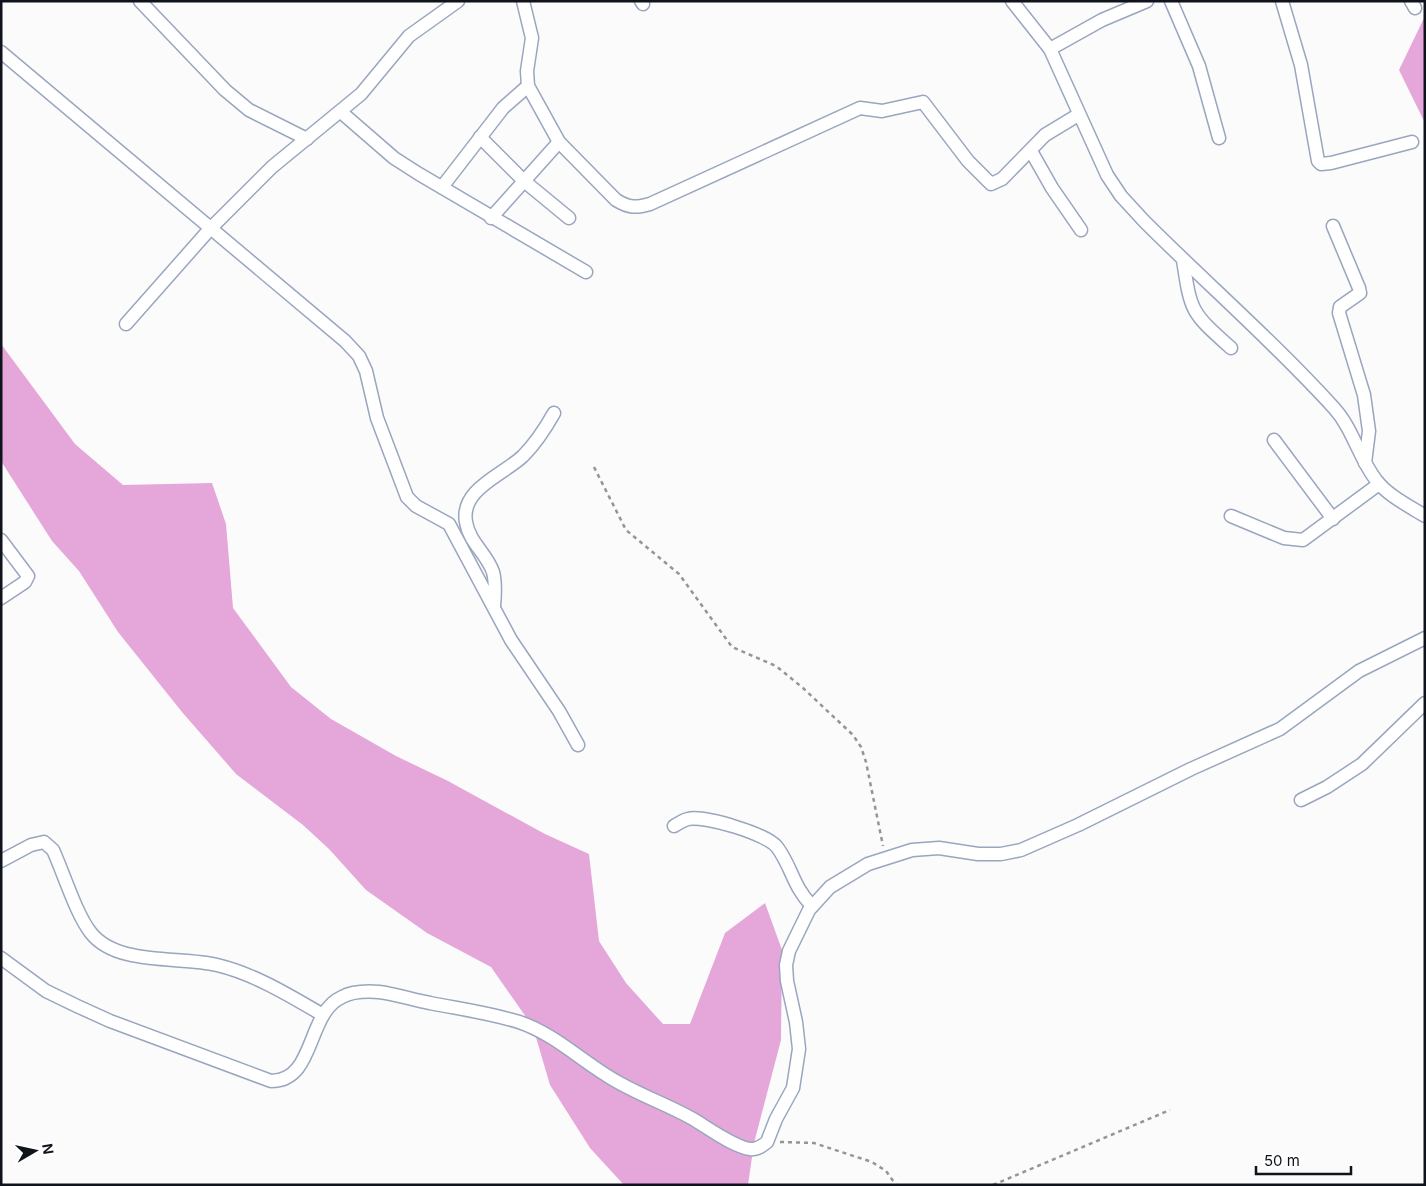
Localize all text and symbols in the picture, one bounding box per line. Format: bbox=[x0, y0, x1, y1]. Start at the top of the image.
north arrow bbox=[10, 1126, 60, 1176]
text: N bbox=[39, 1142, 58, 1155]
scale bar bbox=[1256, 1144, 1351, 1176]
text: 50 m bbox=[1264, 1151, 1300, 1170]

